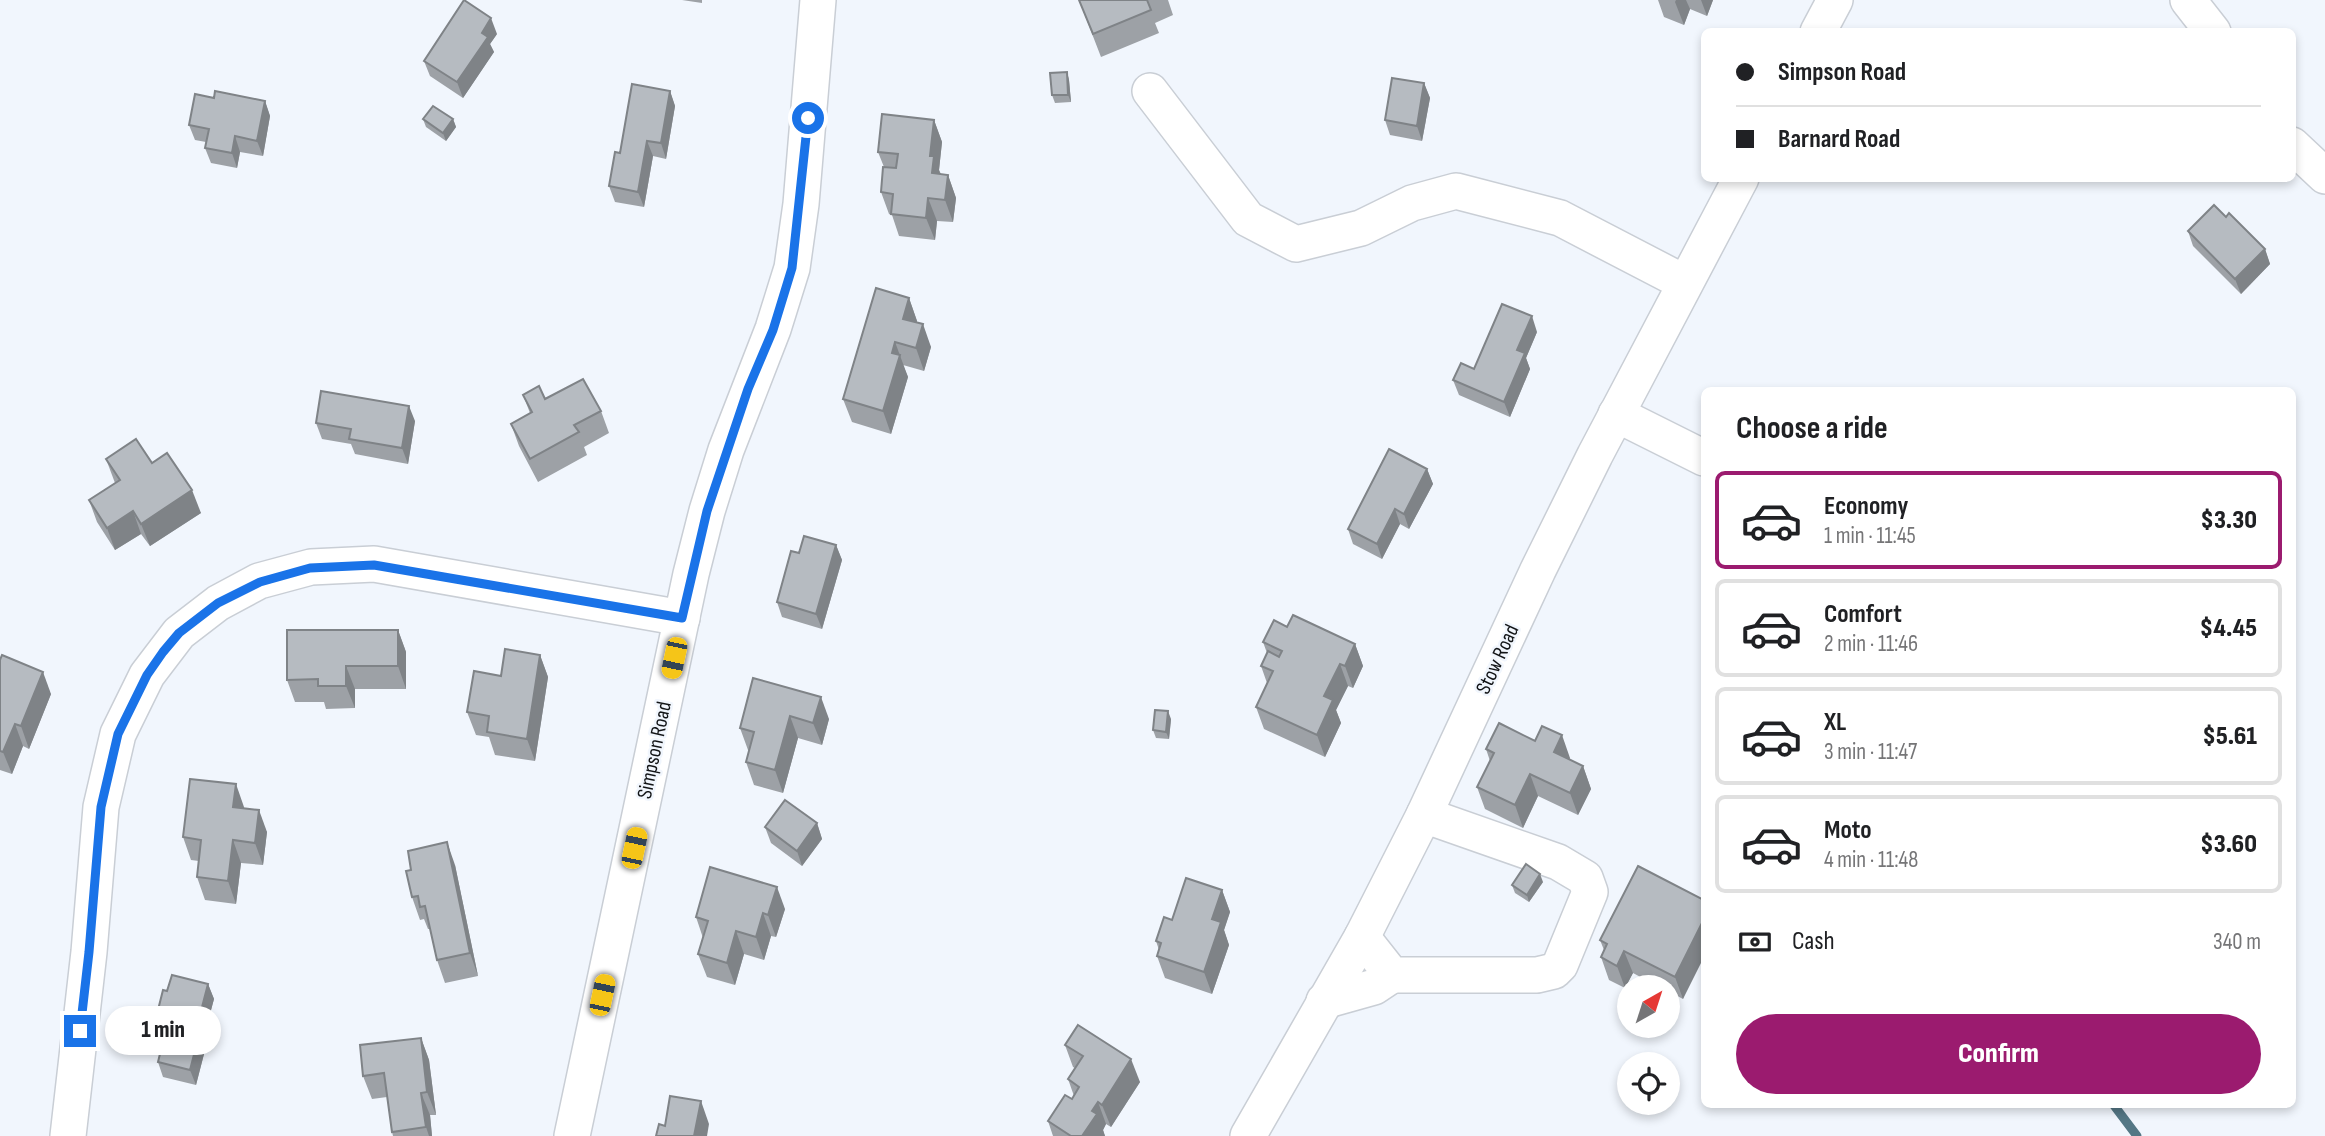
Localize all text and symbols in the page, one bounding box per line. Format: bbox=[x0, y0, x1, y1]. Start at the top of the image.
text: Simpson Road bbox=[1778, 57, 1906, 88]
route start bbox=[792, 102, 824, 134]
text: Barnard Road bbox=[1778, 124, 1900, 155]
text: Choose a ride bbox=[1736, 409, 1888, 448]
icon: car bbox=[1740, 489, 1803, 552]
text: Economy bbox=[1824, 491, 1908, 522]
text: $3.30 bbox=[2200, 505, 2257, 536]
text: 1 min · 11:45 bbox=[1824, 522, 1916, 550]
icon: car bbox=[1740, 597, 1803, 660]
text: Comfort bbox=[1824, 599, 1902, 630]
text: $4.45 bbox=[2200, 613, 2257, 644]
street label: Stow Road bbox=[1470, 620, 1524, 698]
text: 2 min · 11:46 bbox=[1824, 630, 1918, 658]
car bbox=[660, 635, 689, 681]
street label: Simpson Road bbox=[632, 699, 677, 801]
icon: car bbox=[1740, 705, 1803, 768]
text: XL bbox=[1824, 707, 1846, 738]
text: $5.61 bbox=[2203, 721, 2257, 752]
text: 3 min · 11:47 bbox=[1824, 738, 1917, 766]
icon: car bbox=[1740, 813, 1803, 876]
text: Moto bbox=[1824, 815, 1872, 846]
car bbox=[620, 825, 649, 871]
text: $3.60 bbox=[2200, 829, 2257, 860]
text: 4 min · 11:48 bbox=[1824, 846, 1918, 874]
icon: cash bbox=[1736, 923, 1774, 961]
text: Cash bbox=[1792, 926, 1835, 957]
text: 340 m bbox=[2213, 928, 2261, 956]
car bbox=[588, 972, 617, 1018]
north arrow bbox=[1617, 975, 1680, 1038]
map controls bbox=[1617, 975, 1680, 1115]
callout: 1 min bbox=[104, 1006, 220, 1056]
button: Confirm bbox=[1736, 1014, 2261, 1094]
route end bbox=[64, 1015, 96, 1047]
text: 1 min bbox=[141, 1016, 185, 1044]
button: locate bbox=[1617, 1052, 1680, 1115]

